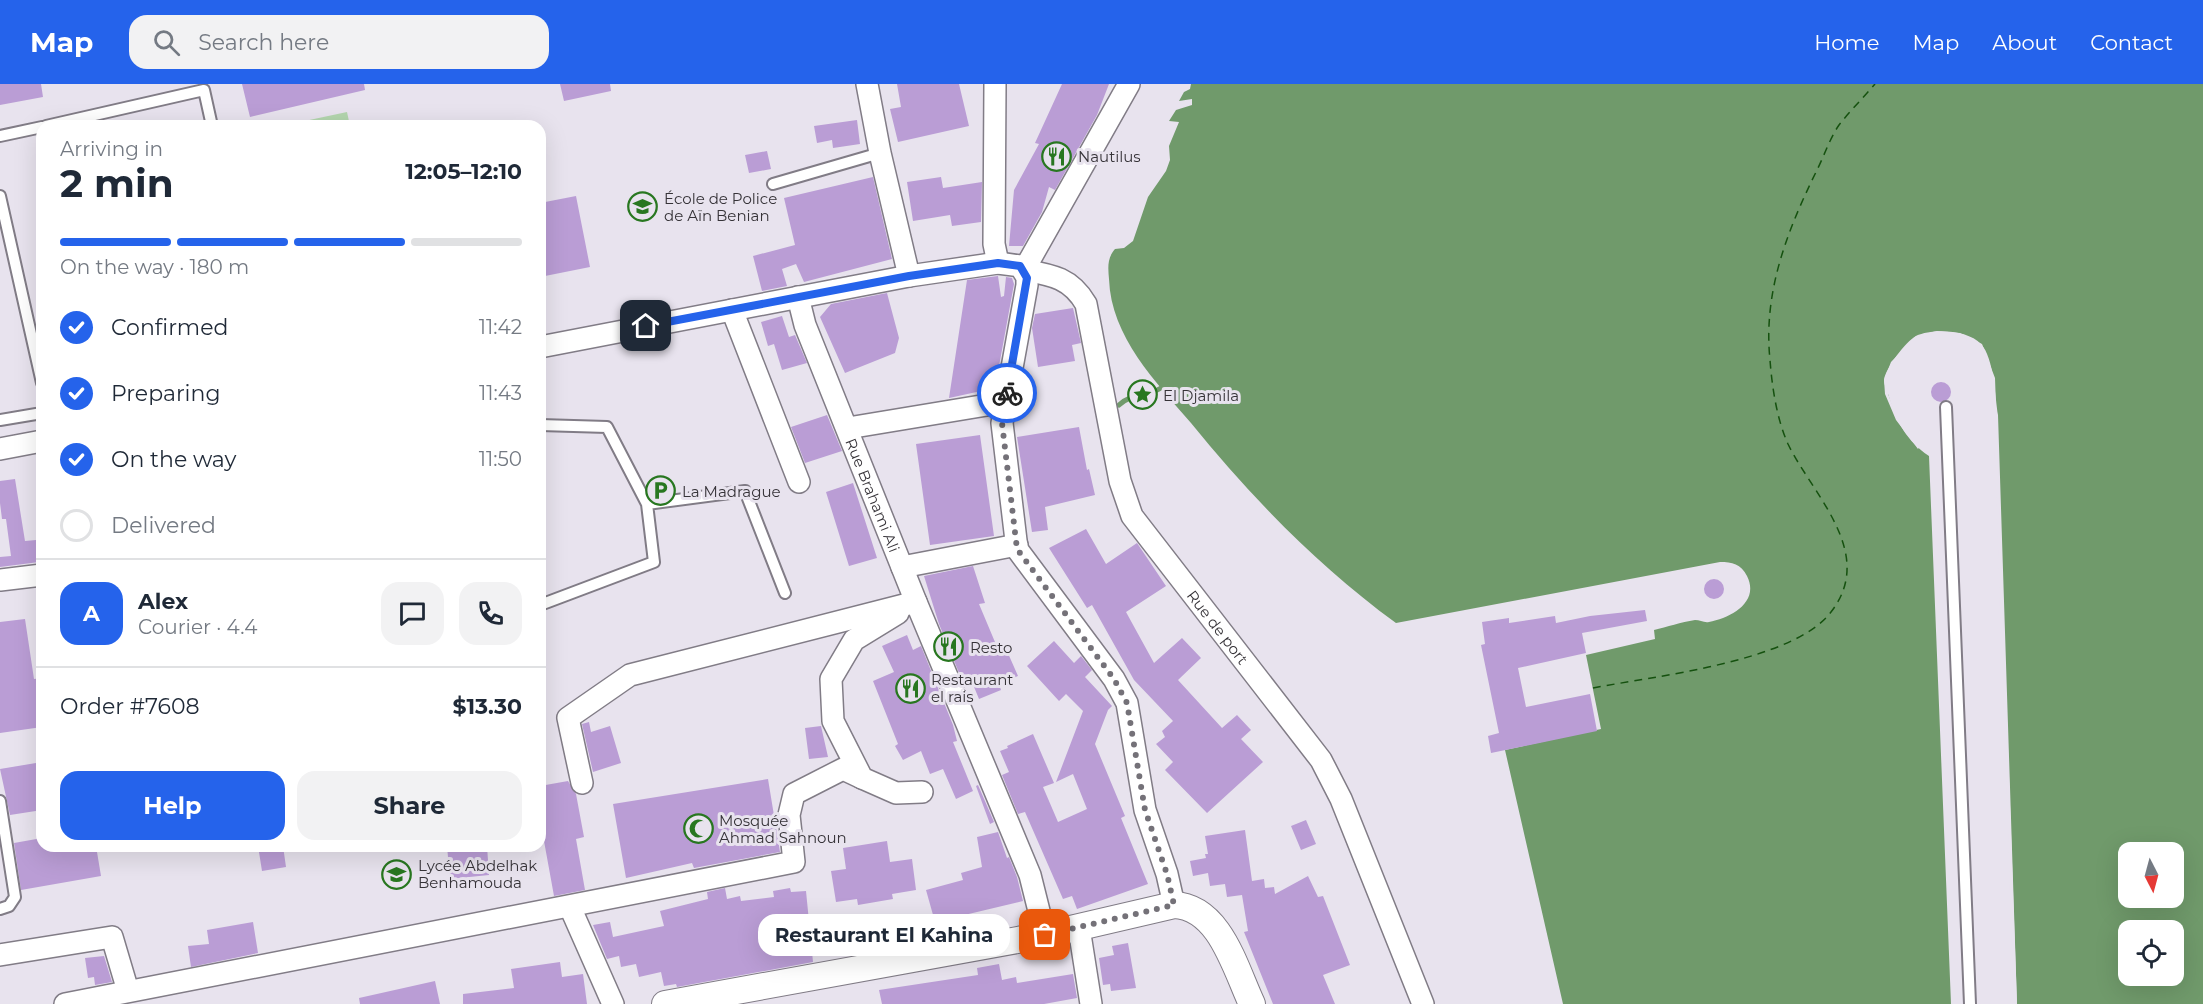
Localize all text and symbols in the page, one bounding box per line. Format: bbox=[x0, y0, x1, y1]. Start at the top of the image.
search box bbox=[129, 15, 549, 69]
text: Map bbox=[30, 25, 93, 59]
icon: search bbox=[150, 26, 183, 59]
text: Search here bbox=[198, 29, 329, 56]
text: Home bbox=[1814, 30, 1879, 55]
text: Map bbox=[1912, 30, 1959, 55]
text: About bbox=[1992, 30, 2057, 55]
text: Contact bbox=[2090, 30, 2173, 55]
text: Arriving in bbox=[60, 137, 163, 161]
restaurant icon: Nautilus bbox=[1041, 140, 1073, 172]
place label: Nautilus bbox=[1078, 147, 1141, 166]
text: 12:05–12:10 bbox=[405, 158, 522, 185]
text: 2 min bbox=[60, 159, 174, 207]
place label: École de Police de Aïn Benian bbox=[664, 189, 777, 225]
school or university icon: École de Police de Aïn Benian bbox=[627, 191, 659, 223]
text: On the way · 180 m bbox=[60, 255, 249, 279]
pin bbox=[620, 300, 671, 351]
icon: home bbox=[629, 309, 662, 342]
icon: check bbox=[60, 311, 93, 344]
text: Confirmed bbox=[111, 314, 228, 341]
text: 11:42 bbox=[479, 315, 522, 339]
courier bbox=[977, 363, 1037, 423]
icon: check bbox=[60, 377, 93, 410]
icon: bike bbox=[991, 377, 1024, 410]
place icon: El Djamila bbox=[1126, 379, 1158, 411]
text: Preparing bbox=[111, 380, 220, 407]
text: 11:43 bbox=[479, 381, 522, 405]
place label: El Djamila bbox=[1163, 386, 1239, 405]
street label: Rue Brahami Ali bbox=[842, 435, 904, 555]
icon: check bbox=[60, 443, 93, 476]
text: On the way bbox=[111, 446, 236, 473]
text: 11:50 bbox=[479, 447, 522, 471]
parking icon: La Madrague bbox=[645, 475, 677, 507]
place label: La Madrague bbox=[682, 482, 781, 501]
text: Delivered bbox=[111, 512, 216, 539]
button: chat bbox=[381, 582, 444, 645]
button: phone bbox=[459, 582, 522, 645]
street label: Rue de port bbox=[1183, 586, 1253, 668]
text: Alex bbox=[138, 588, 188, 615]
text: A bbox=[83, 600, 100, 627]
text: Courier · 4.4 bbox=[138, 615, 257, 639]
restaurant icon: Resto bbox=[933, 631, 965, 663]
place label: Resto bbox=[970, 638, 1012, 657]
place label: Restaurant el rais bbox=[931, 670, 1013, 706]
restaurant icon: Restaurant el rais bbox=[894, 672, 926, 704]
text: Order #7608 bbox=[60, 693, 200, 720]
text: $13.30 bbox=[453, 693, 522, 720]
button: Help bbox=[60, 771, 285, 840]
button: Share bbox=[297, 771, 522, 840]
place label: Mosquée Ahmad Sahnoun bbox=[719, 811, 847, 847]
mosque icon: Mosquée Ahmad Sahnoun bbox=[682, 813, 714, 845]
north arrow bbox=[2118, 842, 2184, 908]
map controls bbox=[2118, 842, 2184, 986]
place label: Lycée Abdelhak Benhamouda bbox=[418, 856, 537, 892]
school or university icon: Lycée Abdelhak Benhamouda bbox=[381, 858, 413, 890]
pin bbox=[1019, 909, 1070, 960]
callout: Restaurant El Kahina bbox=[757, 914, 1009, 956]
icon: bag bbox=[1028, 918, 1061, 951]
button: locate bbox=[2118, 920, 2184, 986]
text: Restaurant El Kahina bbox=[775, 923, 993, 947]

